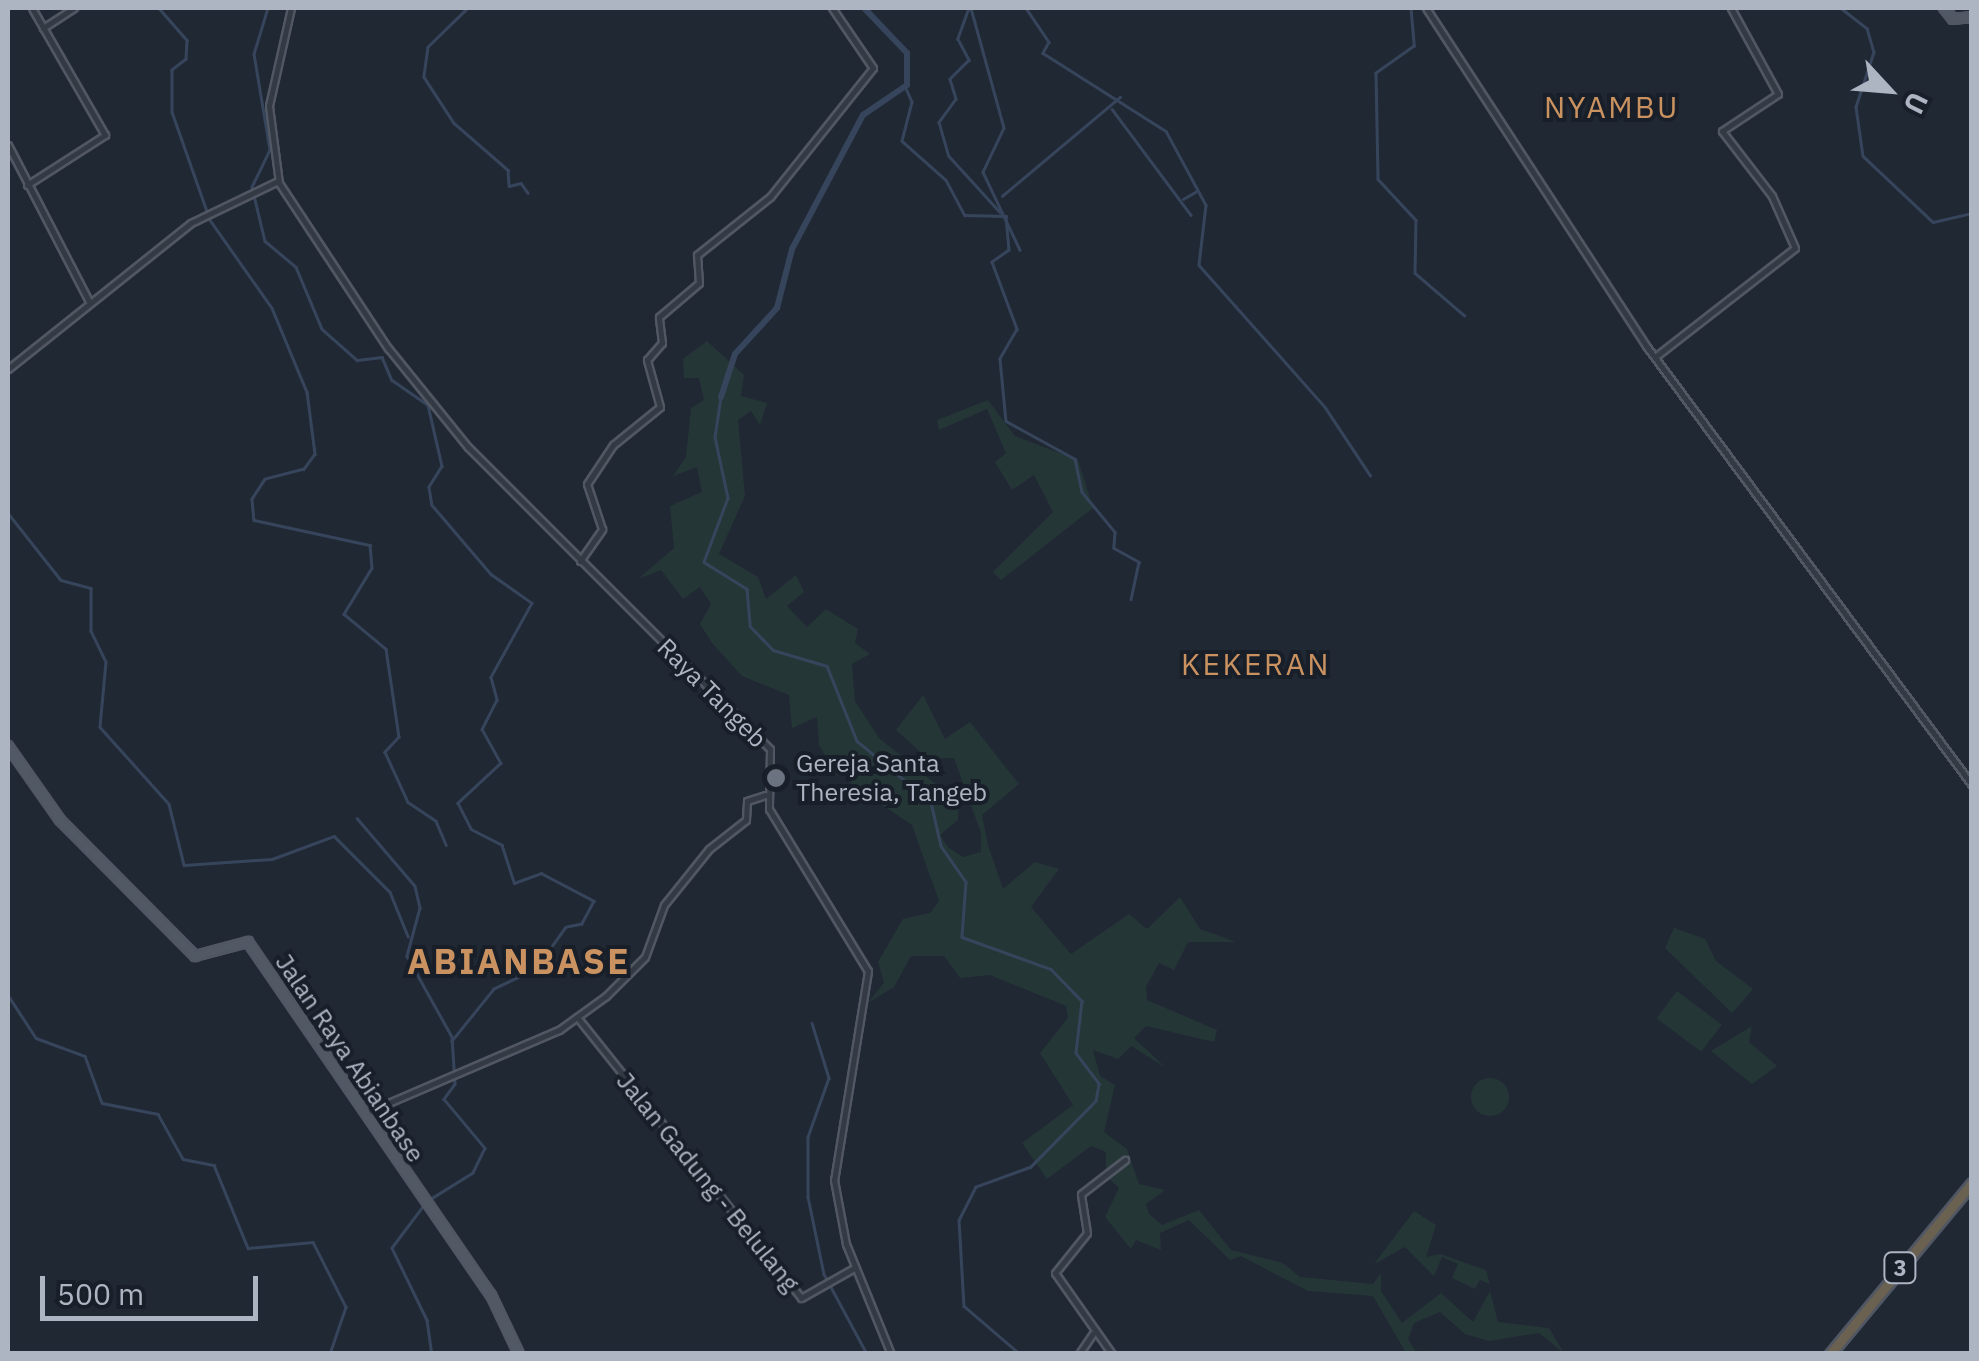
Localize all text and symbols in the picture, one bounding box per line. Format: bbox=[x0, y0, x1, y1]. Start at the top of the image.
north arrow bbox=[1839, 40, 1939, 140]
text: U bbox=[1896, 87, 1937, 120]
district label: NYAMBU bbox=[1544, 89, 1680, 125]
street label: Raya Tangeb bbox=[651, 632, 773, 754]
district label: KEKERAN bbox=[1181, 646, 1331, 682]
place label: Gereja Santa Theresia, Tangeb bbox=[796, 749, 987, 808]
marker: Gereja Santa Theresia, Tangeb bbox=[765, 767, 787, 789]
district label: ABIANBASE bbox=[407, 940, 631, 982]
street label: Jalan Raya Abianbase bbox=[269, 948, 431, 1168]
street label: Jalan Gadung - Belulang bbox=[610, 1066, 806, 1298]
road number: 3 bbox=[1882, 1251, 1918, 1285]
scale bar bbox=[45, 1256, 262, 1318]
text: 500 m bbox=[57, 1274, 144, 1313]

